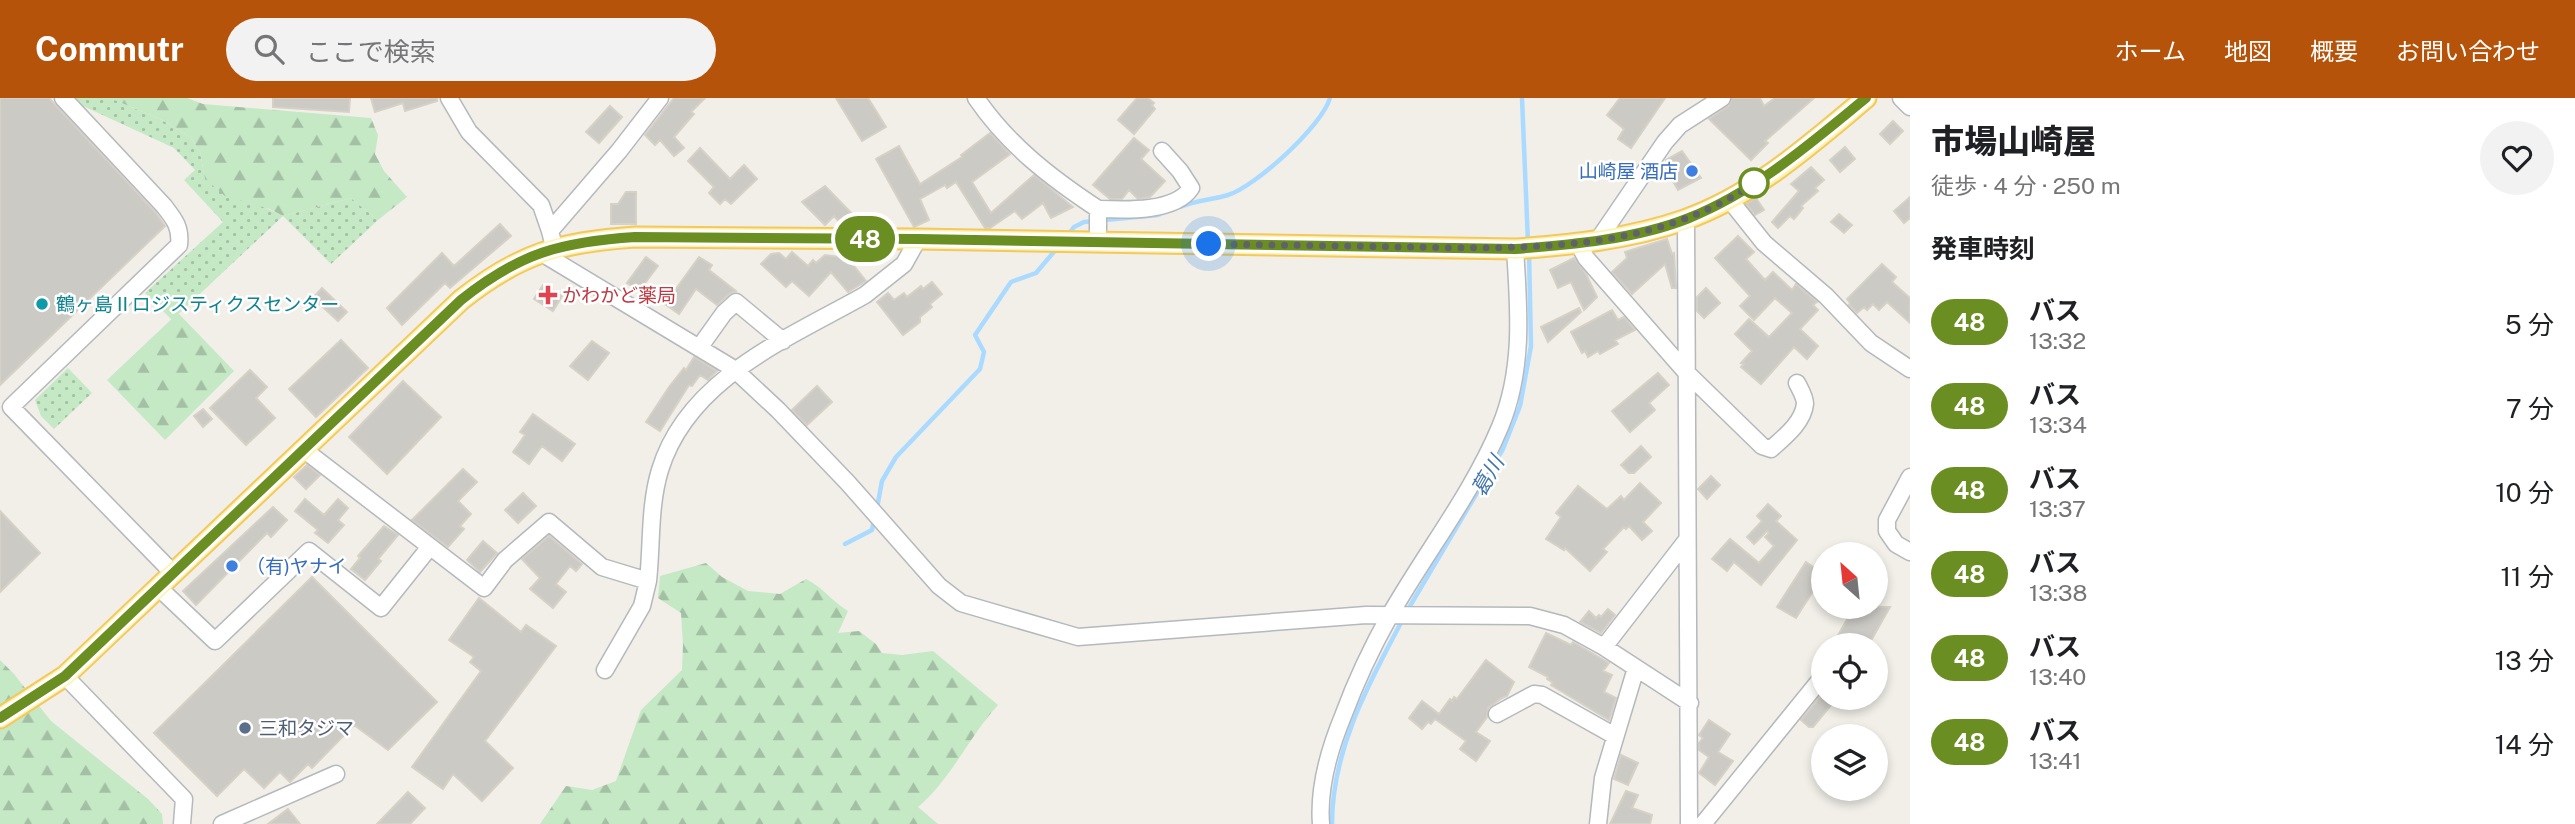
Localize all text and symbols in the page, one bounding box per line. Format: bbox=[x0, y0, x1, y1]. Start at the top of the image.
search box bbox=[226, 18, 716, 81]
text: Commutr bbox=[35, 30, 184, 68]
icon: search bbox=[250, 30, 288, 68]
text: ここで検索 bbox=[306, 36, 436, 67]
text: ホーム bbox=[2115, 37, 2186, 65]
text: 地図 bbox=[2224, 37, 2272, 65]
text: 概要 bbox=[2310, 37, 2358, 65]
text: お問い合わせ bbox=[2396, 37, 2540, 65]
button: heart bbox=[2480, 121, 2554, 195]
text: 市場山崎屋 bbox=[1931, 122, 2096, 160]
place label: 山崎屋 酒店 bbox=[1578, 160, 1678, 182]
marker: 山崎屋 酒店 bbox=[1684, 163, 1700, 179]
unlabelled marker bbox=[1739, 168, 1769, 198]
text: 徒歩 · 4 分 · 250 m bbox=[1931, 172, 2121, 199]
line badge: 48 bbox=[834, 216, 896, 262]
text: 48 bbox=[849, 225, 881, 253]
your location bbox=[1191, 226, 1226, 261]
text: 発車時刻 bbox=[1931, 233, 2035, 264]
place label: かわかど薬局 bbox=[562, 284, 676, 306]
marker: かわかど薬局 bbox=[540, 287, 556, 303]
place label: 鶴ヶ島Ⅱロジスティクスセンター bbox=[56, 293, 339, 315]
text: バス bbox=[2029, 295, 2081, 326]
marker: 鶴ヶ島Ⅱロジスティクスセンター bbox=[34, 296, 50, 312]
text: 48 bbox=[1954, 308, 1985, 336]
text: 5 分 bbox=[2505, 309, 2554, 340]
text: 13:32 bbox=[2029, 327, 2086, 354]
text: バス bbox=[2029, 379, 2081, 410]
text: 48 bbox=[1954, 392, 1985, 420]
text: 7 分 bbox=[2506, 393, 2554, 424]
text: 13:34 bbox=[2029, 411, 2087, 438]
water label: 葛川 bbox=[1466, 450, 1510, 500]
text: バス bbox=[2029, 463, 2081, 494]
text: 48 bbox=[1954, 476, 1985, 504]
text: 10 分 bbox=[2495, 477, 2554, 508]
text: 13:37 bbox=[2029, 495, 2086, 522]
north arrow bbox=[1811, 542, 1888, 620]
map controls bbox=[1811, 542, 1888, 801]
text: バス bbox=[2029, 547, 2081, 578]
place label: （有)ヤナイ bbox=[246, 555, 347, 577]
marker: （有)ヤナイ bbox=[224, 558, 240, 574]
text: 48 bbox=[1954, 560, 1985, 588]
text: 11 分 bbox=[2501, 561, 2554, 592]
text: 13:38 bbox=[2029, 579, 2087, 606]
text: バス bbox=[2029, 631, 2081, 662]
button: locate bbox=[1811, 633, 1888, 710]
text: 48 bbox=[1954, 644, 1985, 672]
text: 13 分 bbox=[2495, 645, 2554, 676]
text: 13:40 bbox=[2029, 663, 2086, 690]
text: バス bbox=[2029, 715, 2081, 746]
place label: 三和タジマ bbox=[259, 717, 354, 739]
marker: 三和タジマ bbox=[237, 720, 253, 736]
button: layers bbox=[1811, 724, 1888, 801]
text: 48 bbox=[1954, 728, 1985, 756]
text: 14 分 bbox=[2495, 729, 2554, 760]
text: 13:41 bbox=[2029, 747, 2082, 774]

